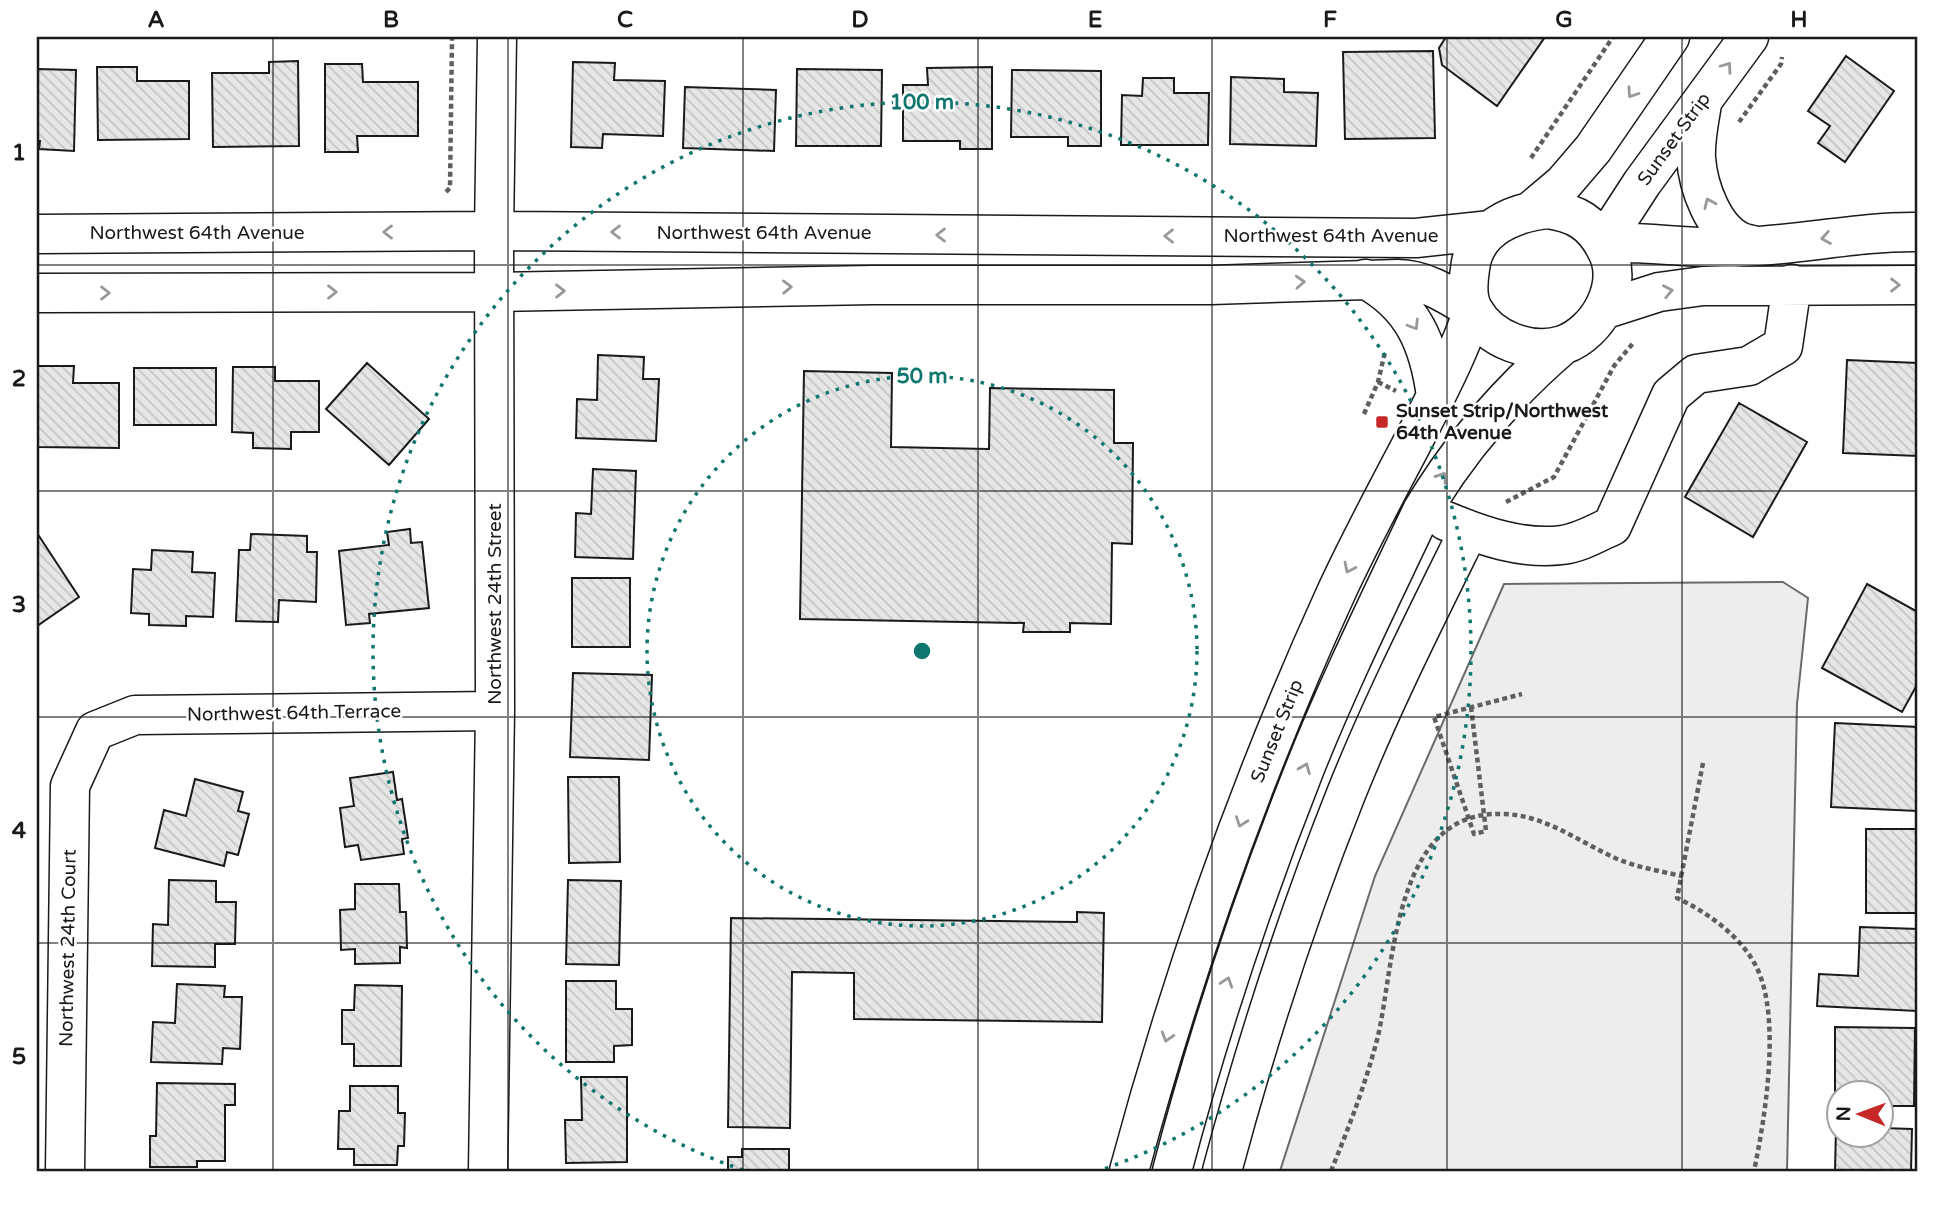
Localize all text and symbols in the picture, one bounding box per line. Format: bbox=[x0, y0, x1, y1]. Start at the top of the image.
text: A bbox=[147, 6, 165, 34]
text: B bbox=[383, 6, 399, 34]
text: C bbox=[617, 6, 633, 34]
text: D bbox=[851, 6, 869, 34]
text: E bbox=[1088, 6, 1102, 34]
text: F bbox=[1323, 6, 1337, 34]
text: G bbox=[1555, 6, 1573, 34]
text: H bbox=[1790, 6, 1808, 34]
one-way arrow bbox=[1719, 62, 1731, 75]
one-way arrow bbox=[1628, 85, 1640, 98]
street label: Sunset Strip bbox=[1633, 88, 1715, 190]
text: 100 m bbox=[890, 90, 954, 115]
text: 1 bbox=[12, 139, 26, 167]
one-way arrow bbox=[1703, 198, 1717, 210]
street label: Northwest 64th Avenue bbox=[89, 222, 305, 244]
street label: Northwest 64th Avenue bbox=[656, 222, 872, 244]
one-way arrow bbox=[383, 224, 393, 240]
one-way arrow bbox=[610, 224, 621, 240]
street label: Northwest 64th Avenue bbox=[1223, 225, 1439, 247]
one-way arrow bbox=[936, 227, 946, 243]
one-way arrow bbox=[1163, 228, 1174, 244]
one-way arrow bbox=[1820, 230, 1832, 245]
one-way arrow bbox=[1295, 274, 1306, 289]
one-way arrow bbox=[1891, 277, 1901, 293]
one-way arrow bbox=[783, 279, 793, 295]
one-way arrow bbox=[555, 283, 566, 299]
one-way arrow bbox=[328, 284, 338, 300]
one-way arrow bbox=[1662, 284, 1674, 299]
one-way arrow bbox=[100, 285, 111, 301]
one-way arrow bbox=[1406, 317, 1419, 330]
text: 50 m bbox=[896, 364, 948, 389]
text: 2 bbox=[12, 365, 26, 393]
place label: Sunset Strip/Northwest 64th Avenue bbox=[1396, 400, 1609, 444]
marker: Sunset Strip/Northwest 64th Avenue bbox=[1374, 414, 1390, 430]
one-way arrow bbox=[1434, 472, 1447, 485]
street label: Northwest 24th Street bbox=[484, 503, 506, 705]
one-way arrow bbox=[1343, 561, 1357, 573]
text: 3 bbox=[12, 591, 26, 619]
centre of rings bbox=[910, 639, 934, 663]
street label: Sunset Strip bbox=[1246, 676, 1308, 786]
street label: Northwest 64th Terrace bbox=[187, 700, 401, 726]
one-way arrow bbox=[1297, 763, 1311, 775]
one-way arrow bbox=[1235, 816, 1249, 828]
text: 4 bbox=[12, 817, 27, 845]
street label: Northwest 24th Court bbox=[55, 849, 81, 1047]
one-way arrow bbox=[1219, 976, 1233, 989]
one-way arrow bbox=[1161, 1031, 1176, 1043]
text: 5 bbox=[12, 1043, 26, 1071]
north arrow bbox=[1826, 1078, 1896, 1148]
text: N bbox=[1833, 1106, 1855, 1122]

